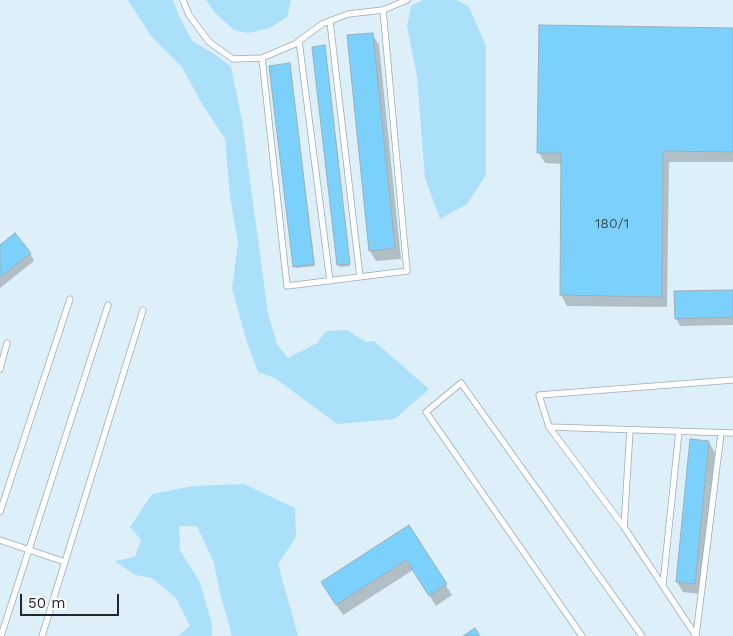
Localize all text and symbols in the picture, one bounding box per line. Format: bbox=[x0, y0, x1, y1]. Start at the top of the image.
house number: 180/1 bbox=[595, 216, 629, 232]
scale bar bbox=[22, 584, 121, 616]
text: 50 m bbox=[28, 594, 65, 612]

